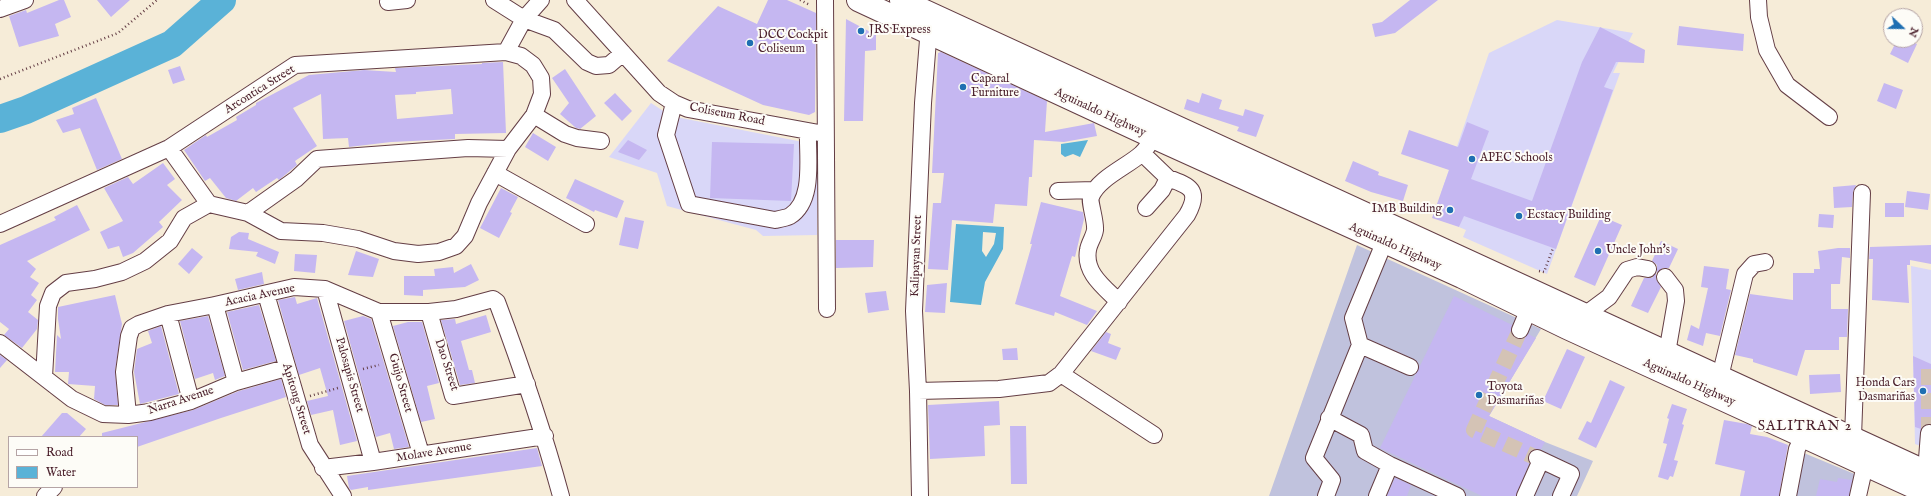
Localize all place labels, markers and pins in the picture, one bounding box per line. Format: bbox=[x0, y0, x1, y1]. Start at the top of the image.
place label: JRS Express bbox=[869, 24, 931, 38]
marker: JRS Express bbox=[856, 26, 866, 36]
place label: DCC Cockpit Coliseum bbox=[758, 29, 828, 57]
marker: DCC Cockpit Coliseum bbox=[745, 38, 755, 48]
place label: Caparal Furniture bbox=[971, 73, 1019, 101]
marker: Caparal Furniture bbox=[958, 82, 968, 92]
place label: APEC Schools bbox=[1480, 152, 1553, 166]
marker: APEC Schools bbox=[1467, 154, 1477, 164]
place label: IMB Building bbox=[1372, 203, 1442, 217]
marker: IMB Building bbox=[1445, 205, 1455, 215]
place label: Ecstacy Building bbox=[1527, 209, 1611, 223]
marker: Ecstacy Building bbox=[1514, 211, 1524, 221]
place label: Uncle John's bbox=[1606, 244, 1670, 258]
marker: Uncle John's bbox=[1593, 246, 1603, 256]
place label: Honda Cars Dasmariñas bbox=[1855, 377, 1915, 405]
place label: Toyota Dasmariñas bbox=[1487, 381, 1544, 409]
marker: Honda Cars Dasmariñas bbox=[1918, 386, 1928, 396]
marker: Toyota Dasmariñas bbox=[1474, 390, 1484, 400]

